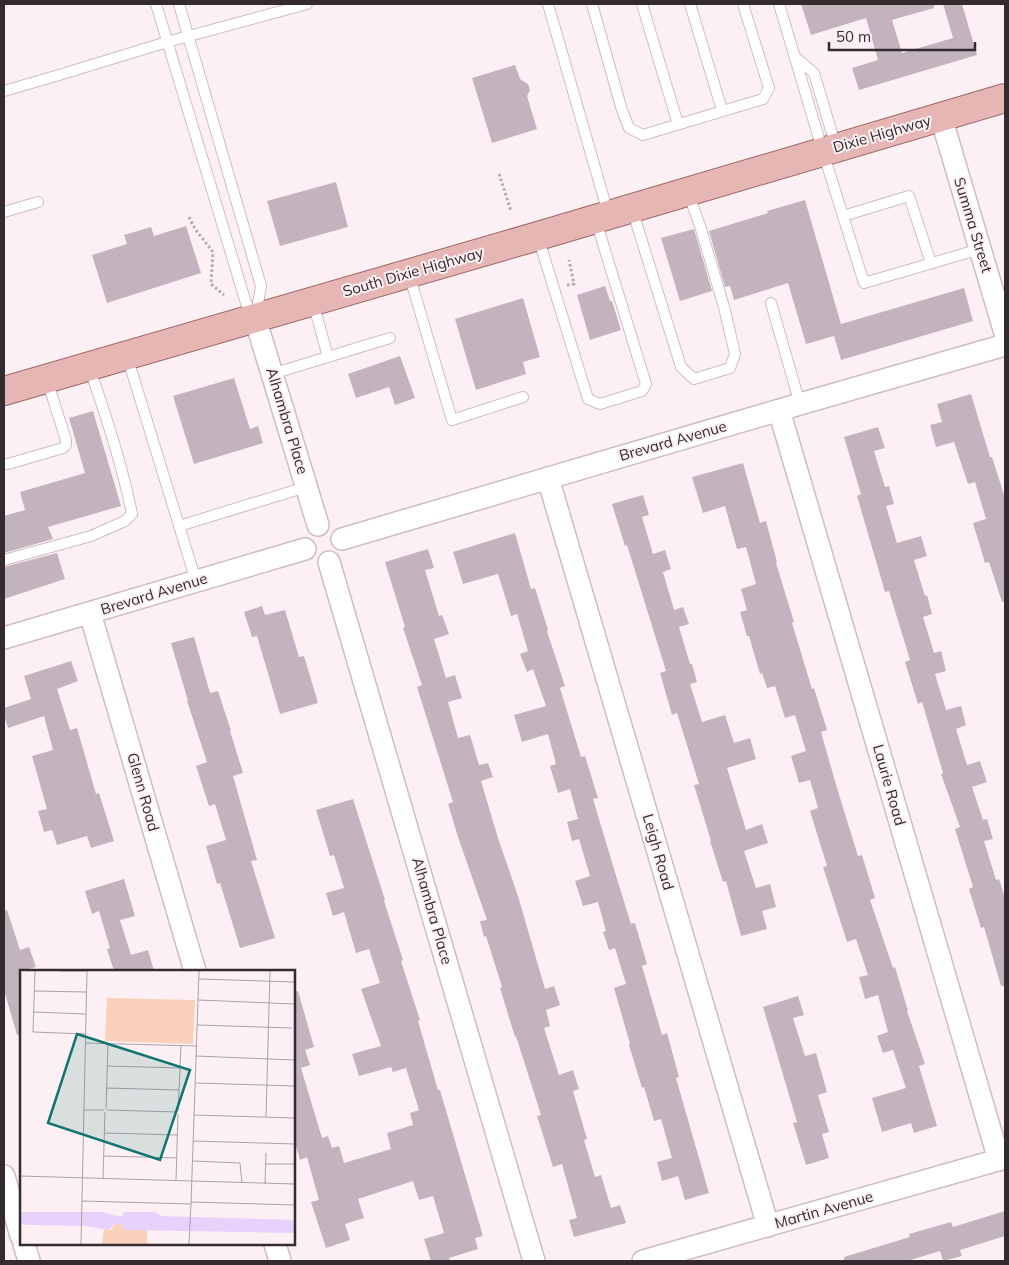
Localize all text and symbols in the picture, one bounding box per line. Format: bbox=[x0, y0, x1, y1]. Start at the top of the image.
scale bar bbox=[829, 20, 975, 52]
text: 50 m bbox=[836, 27, 871, 46]
street label: Dixie Highway bbox=[831, 110, 933, 157]
street label: Summa Street bbox=[950, 175, 997, 275]
street label: South Dixie Highway bbox=[340, 242, 485, 301]
street label: Alhambra Place bbox=[262, 365, 313, 477]
street label: Brevard Avenue bbox=[617, 416, 729, 465]
street label: Brevard Avenue bbox=[98, 568, 210, 619]
street label: Laurie Road bbox=[869, 742, 910, 828]
street label: Glenn Road bbox=[123, 750, 164, 833]
street label: Leigh Road bbox=[639, 812, 678, 892]
street label: Alhambra Place bbox=[408, 855, 457, 967]
inset map bbox=[20, 970, 295, 1245]
street label: Martin Avenue bbox=[772, 1186, 875, 1233]

